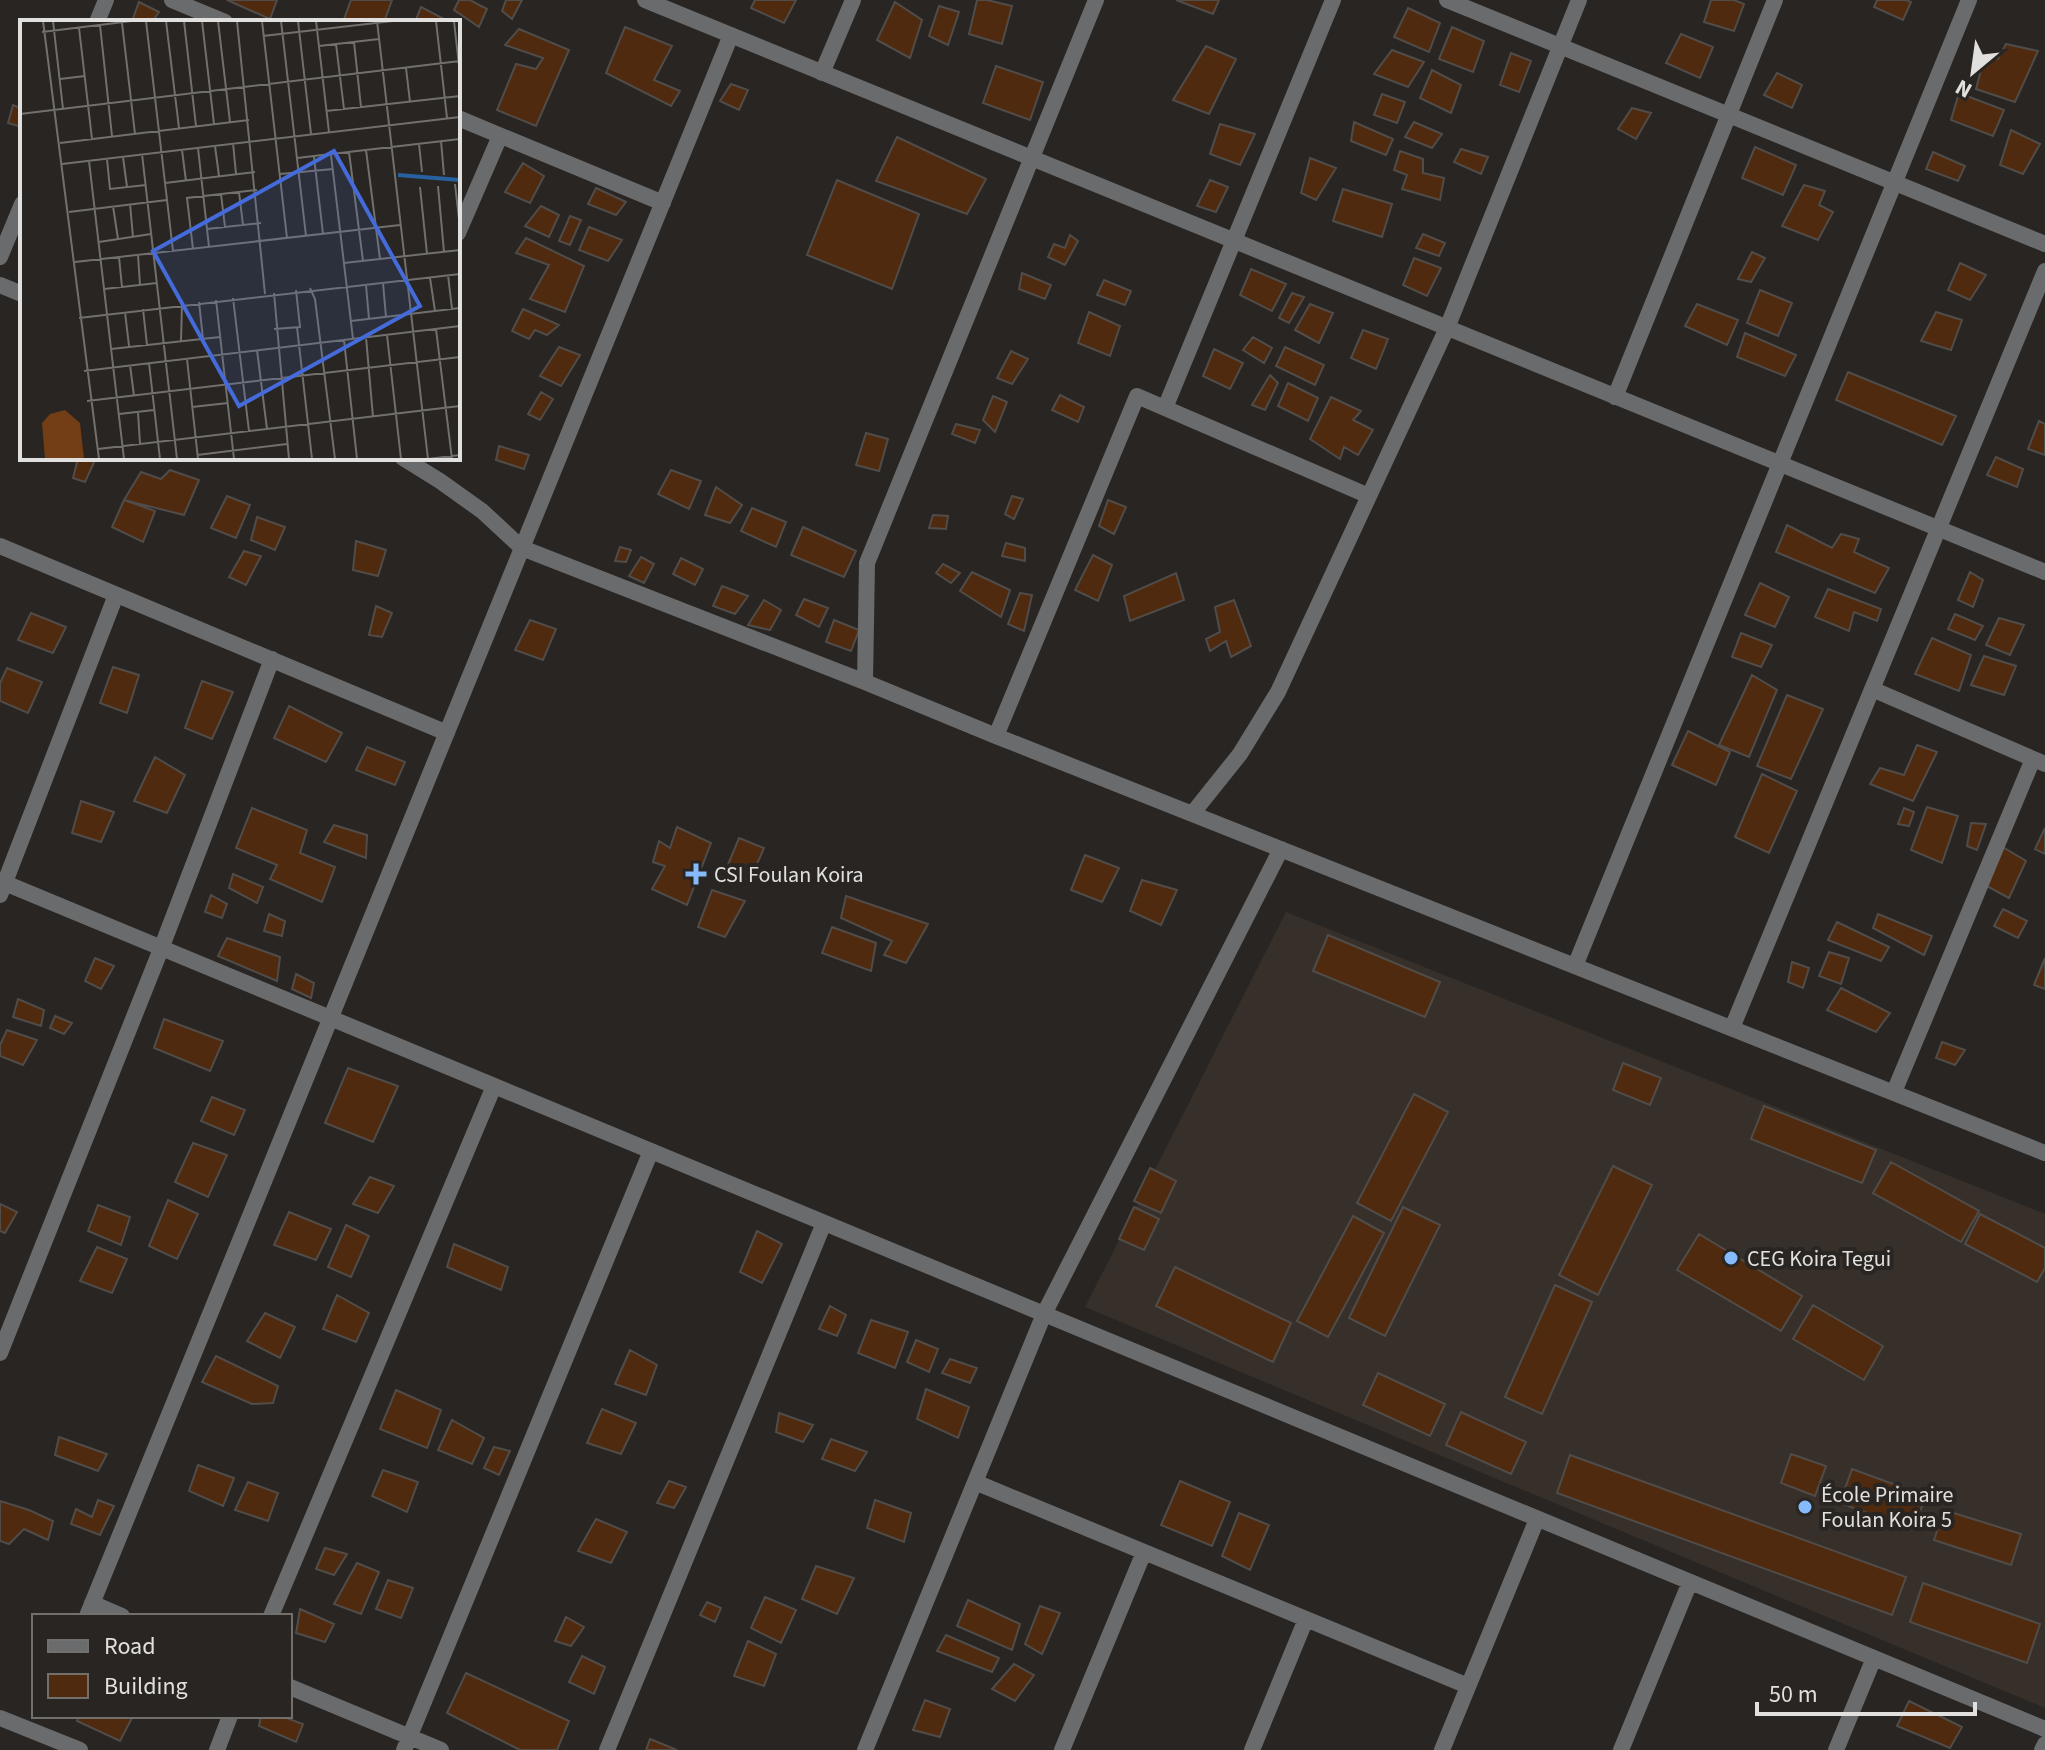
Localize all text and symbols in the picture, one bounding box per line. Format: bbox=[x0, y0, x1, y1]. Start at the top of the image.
inset map bbox=[20, 20, 460, 460]
north arrow bbox=[1933, 32, 2013, 112]
text: N bbox=[1950, 71, 1978, 106]
place label: CSI Foulan Koira bbox=[714, 859, 864, 891]
marker: CSI Foulan Koira bbox=[685, 863, 707, 885]
place label: CEG Koira Tegui bbox=[1747, 1243, 1891, 1275]
marker: CEG Koira Tegui bbox=[1722, 1249, 1740, 1267]
place label: École Primaire Foulan Koira 5 bbox=[1821, 1479, 1953, 1536]
marker: École Primaire Foulan Koira 5 bbox=[1796, 1498, 1814, 1516]
legend bbox=[32, 1614, 292, 1718]
text: Road bbox=[104, 1629, 156, 1664]
scale bar bbox=[1757, 1666, 1975, 1716]
text: Building bbox=[104, 1669, 188, 1704]
text: 50 m bbox=[1769, 1677, 1818, 1712]

